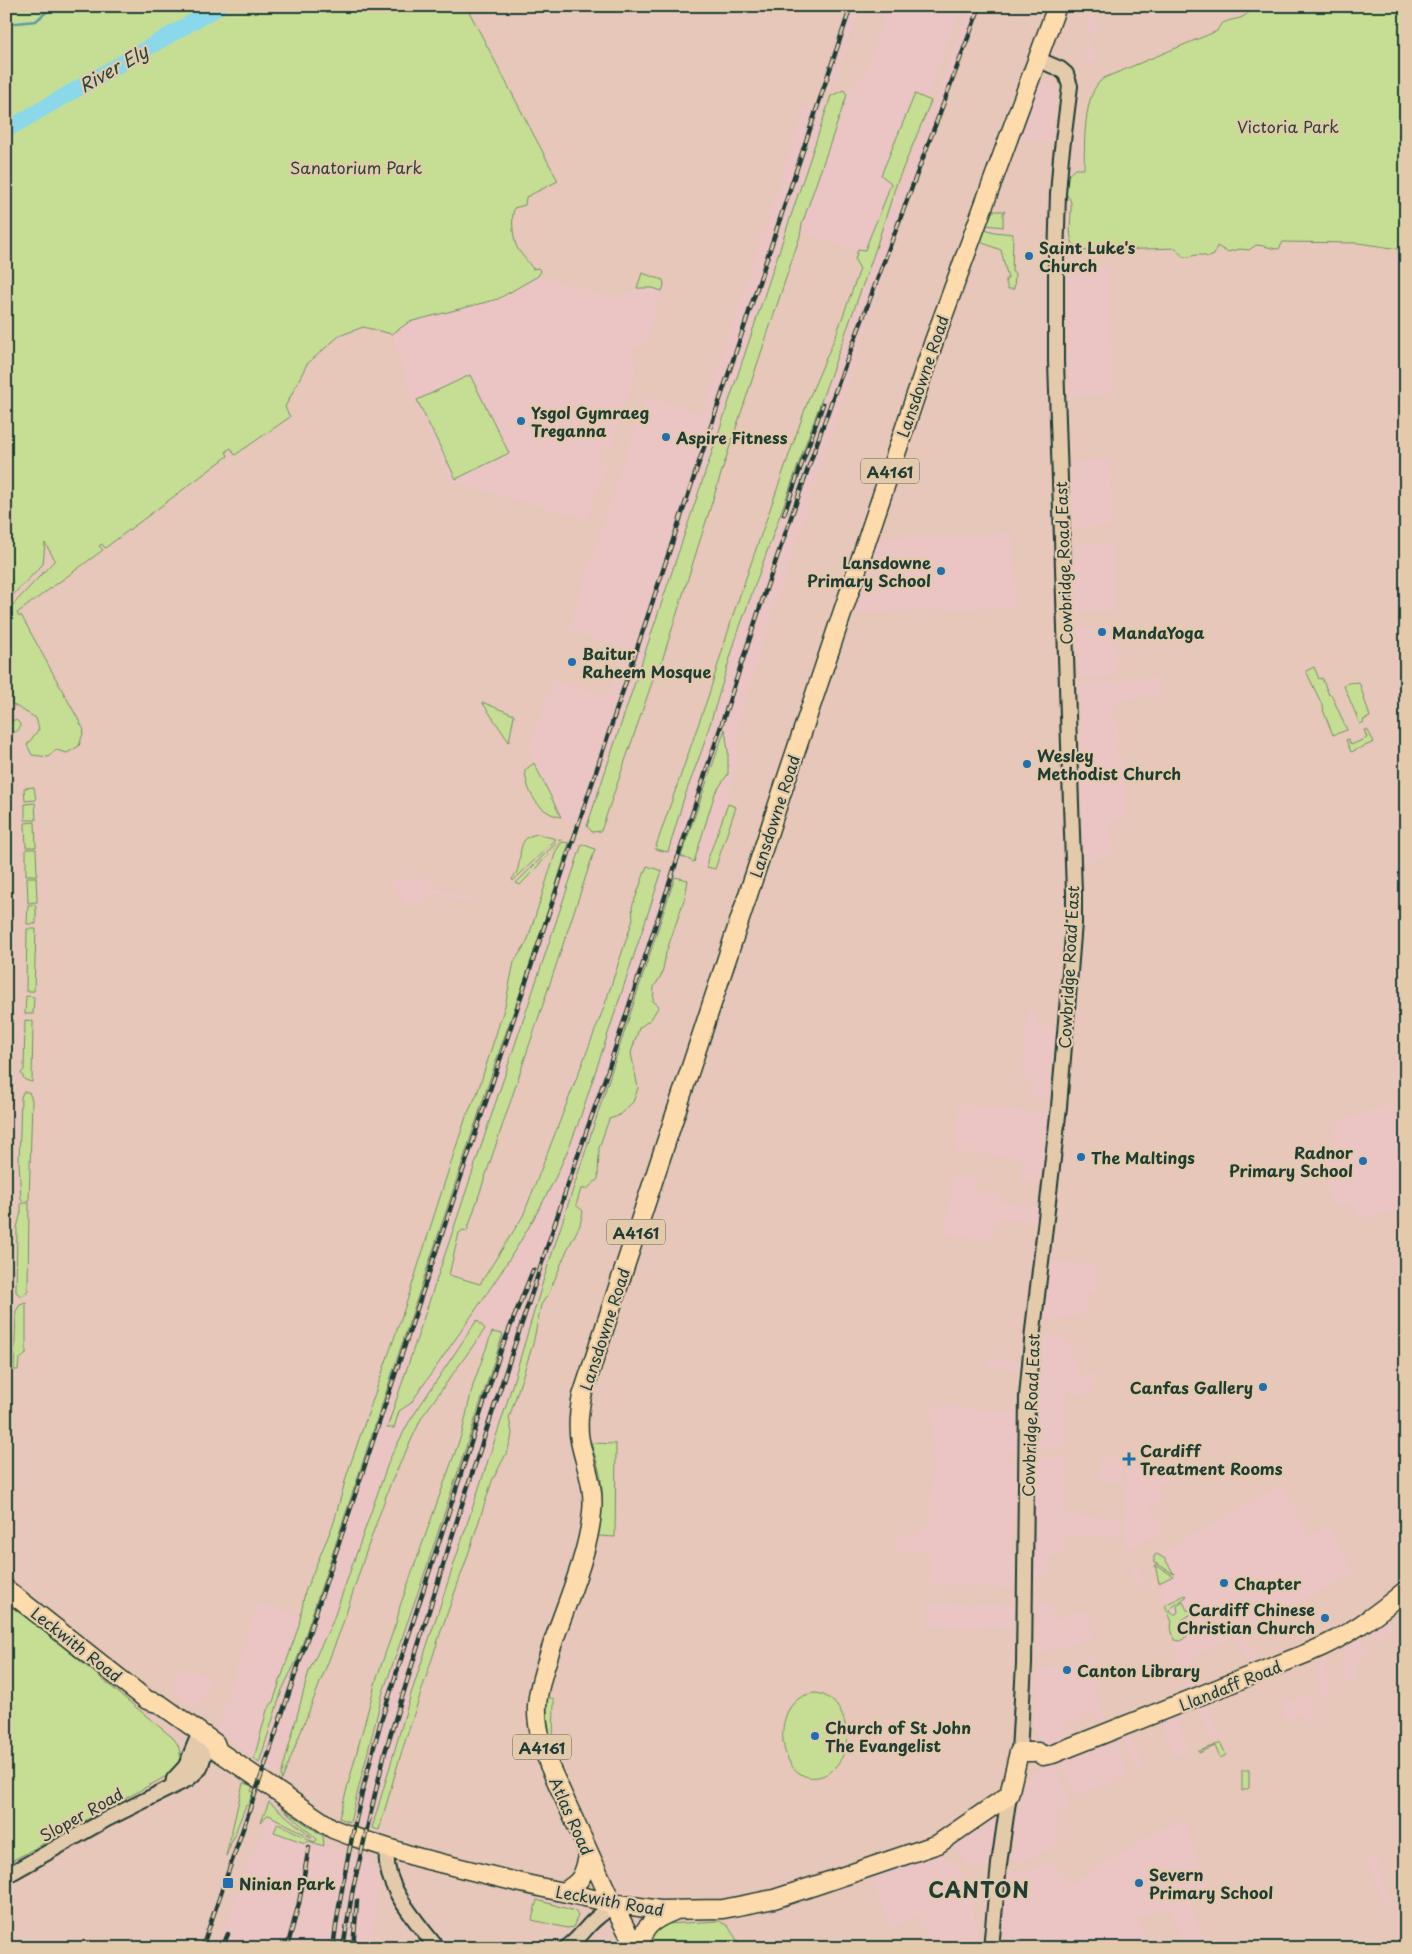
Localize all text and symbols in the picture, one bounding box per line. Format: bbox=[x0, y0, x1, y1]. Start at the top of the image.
water label: River Ely bbox=[73, 36, 154, 99]
park label: Victoria Park bbox=[1237, 114, 1339, 138]
park label: Sanatorium Park bbox=[290, 155, 422, 179]
place label: Saint Luke's Church bbox=[1039, 235, 1136, 277]
marker: Saint Luke's Church bbox=[1023, 250, 1035, 262]
street label: Lansdowne Road bbox=[890, 312, 954, 440]
place label: Ysgol Gymraeg Treganna bbox=[531, 400, 650, 442]
marker: Ysgol Gymraeg Treganna bbox=[515, 415, 527, 427]
place label: Aspire Fitness bbox=[675, 425, 788, 449]
marker: Aspire Fitness bbox=[660, 431, 672, 443]
road number: A4161 bbox=[861, 458, 919, 484]
street label: Cowbridge Road East bbox=[1048, 481, 1078, 645]
place label: Lansdowne Primary School bbox=[807, 550, 931, 592]
marker: Lansdowne Primary School bbox=[935, 565, 947, 577]
place label: MandaYoga bbox=[1112, 620, 1205, 644]
marker: MandaYoga bbox=[1096, 626, 1108, 638]
place label: Baitur Raheem Mosque bbox=[582, 641, 711, 683]
marker: Baitur Raheem Mosque bbox=[566, 656, 578, 668]
place label: Wesley Methodist Church bbox=[1037, 743, 1181, 785]
street label: Lansdowne Road bbox=[743, 752, 805, 880]
marker: Wesley Methodist Church bbox=[1021, 758, 1033, 770]
street label: Cowbridge Road East bbox=[1052, 885, 1084, 1049]
place label: Radnor Primary School bbox=[1229, 1140, 1354, 1182]
place label: The Maltings bbox=[1091, 1145, 1195, 1169]
marker: The Maltings bbox=[1075, 1151, 1087, 1163]
marker: Radnor Primary School bbox=[1357, 1155, 1369, 1167]
road number: A4161 bbox=[607, 1220, 665, 1244]
street label: Lansdowne Road bbox=[573, 1265, 635, 1393]
street label: Cowbridge Road East bbox=[1015, 1333, 1045, 1497]
place label: Canfas Gallery bbox=[1130, 1375, 1253, 1399]
marker: Canfas Gallery bbox=[1257, 1381, 1269, 1393]
place label: Cardiff Treatment Rooms bbox=[1140, 1438, 1283, 1480]
marker: Cardiff Treatment Rooms bbox=[1122, 1452, 1136, 1466]
place label: Chapter bbox=[1234, 1571, 1302, 1595]
marker: Chapter bbox=[1218, 1577, 1230, 1589]
place label: Cardiff Chinese Christian Church bbox=[1177, 1597, 1315, 1639]
street label: Leckwith Road bbox=[26, 1601, 128, 1687]
marker: Cardiff Chinese Christian Church bbox=[1319, 1612, 1331, 1624]
street label: Llandaff Road bbox=[1175, 1654, 1285, 1716]
place label: Canton Library bbox=[1077, 1658, 1200, 1682]
marker: Canton Library bbox=[1061, 1664, 1073, 1676]
place label: Church of St John The Evangelist bbox=[825, 1715, 971, 1757]
marker: Church of St John The Evangelist bbox=[809, 1730, 821, 1742]
road number: A4161 bbox=[513, 1734, 571, 1760]
street label: Atlas Road bbox=[544, 1773, 600, 1859]
street label: Sloper Road bbox=[35, 1781, 127, 1847]
place label: Severn Primary School bbox=[1149, 1862, 1273, 1904]
place label: Ninian Park bbox=[239, 1871, 336, 1895]
district label: CANTON bbox=[928, 1873, 1030, 1905]
marker: Ninian Park bbox=[221, 1876, 235, 1890]
marker: Severn Primary School bbox=[1133, 1877, 1145, 1889]
street label: Leckwith Road bbox=[554, 1879, 666, 1921]

